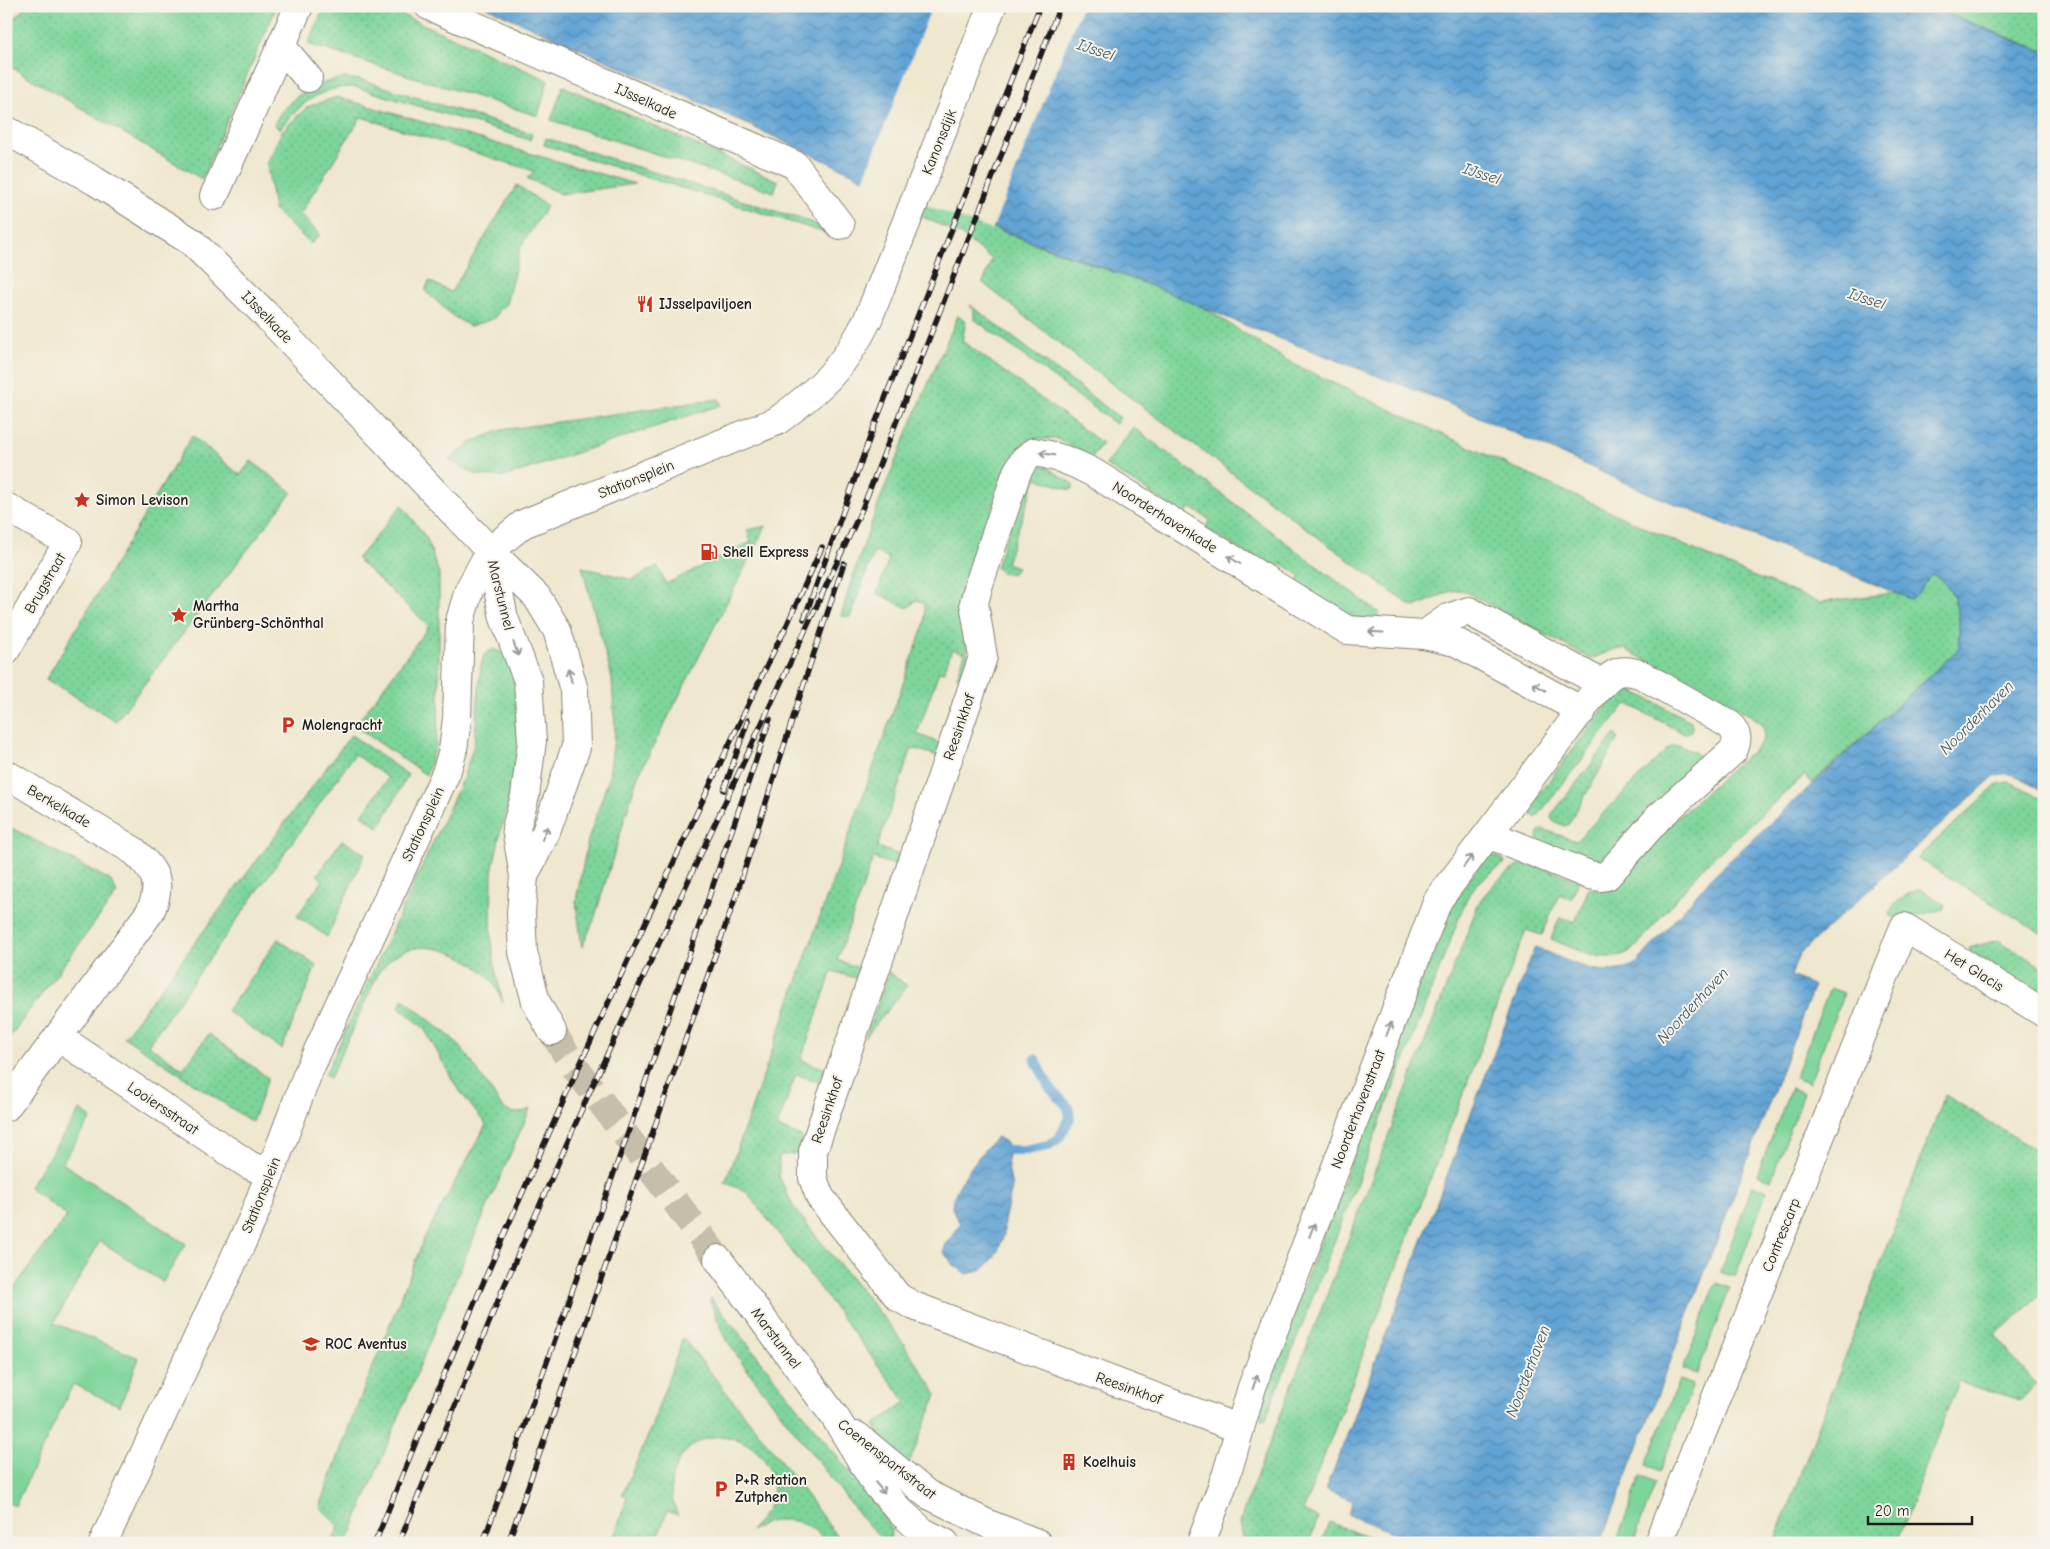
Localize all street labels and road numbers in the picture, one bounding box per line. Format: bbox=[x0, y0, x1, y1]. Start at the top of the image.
street label: IJsselkade bbox=[612, 79, 680, 123]
street label: Kanonsdijk bbox=[918, 106, 961, 177]
street label: IJsselkade bbox=[238, 287, 297, 347]
street label: Stationsplein bbox=[595, 456, 677, 502]
street label: Noorderhavenkade bbox=[1109, 477, 1221, 557]
street label: Brugstraat bbox=[20, 549, 70, 616]
street label: Marstunnel bbox=[484, 558, 518, 632]
street label: Reesinkhof bbox=[939, 691, 979, 763]
street label: Berkelkade bbox=[24, 781, 95, 832]
street label: Stationsplein bbox=[398, 784, 448, 864]
street label: Het Glacis bbox=[1941, 945, 2007, 995]
street label: Noorderhavenstraat bbox=[1327, 1046, 1389, 1171]
street label: Reesinkhof bbox=[807, 1074, 847, 1146]
street label: Looiersstraat bbox=[124, 1078, 203, 1139]
street label: Stationsplein bbox=[238, 1154, 284, 1236]
street label: Contrescarp bbox=[1758, 1195, 1804, 1275]
street label: Marstunnel bbox=[747, 1304, 805, 1372]
street label: Reesinkhof bbox=[1093, 1368, 1165, 1409]
street label: Coenensparkstraat bbox=[834, 1415, 940, 1503]

